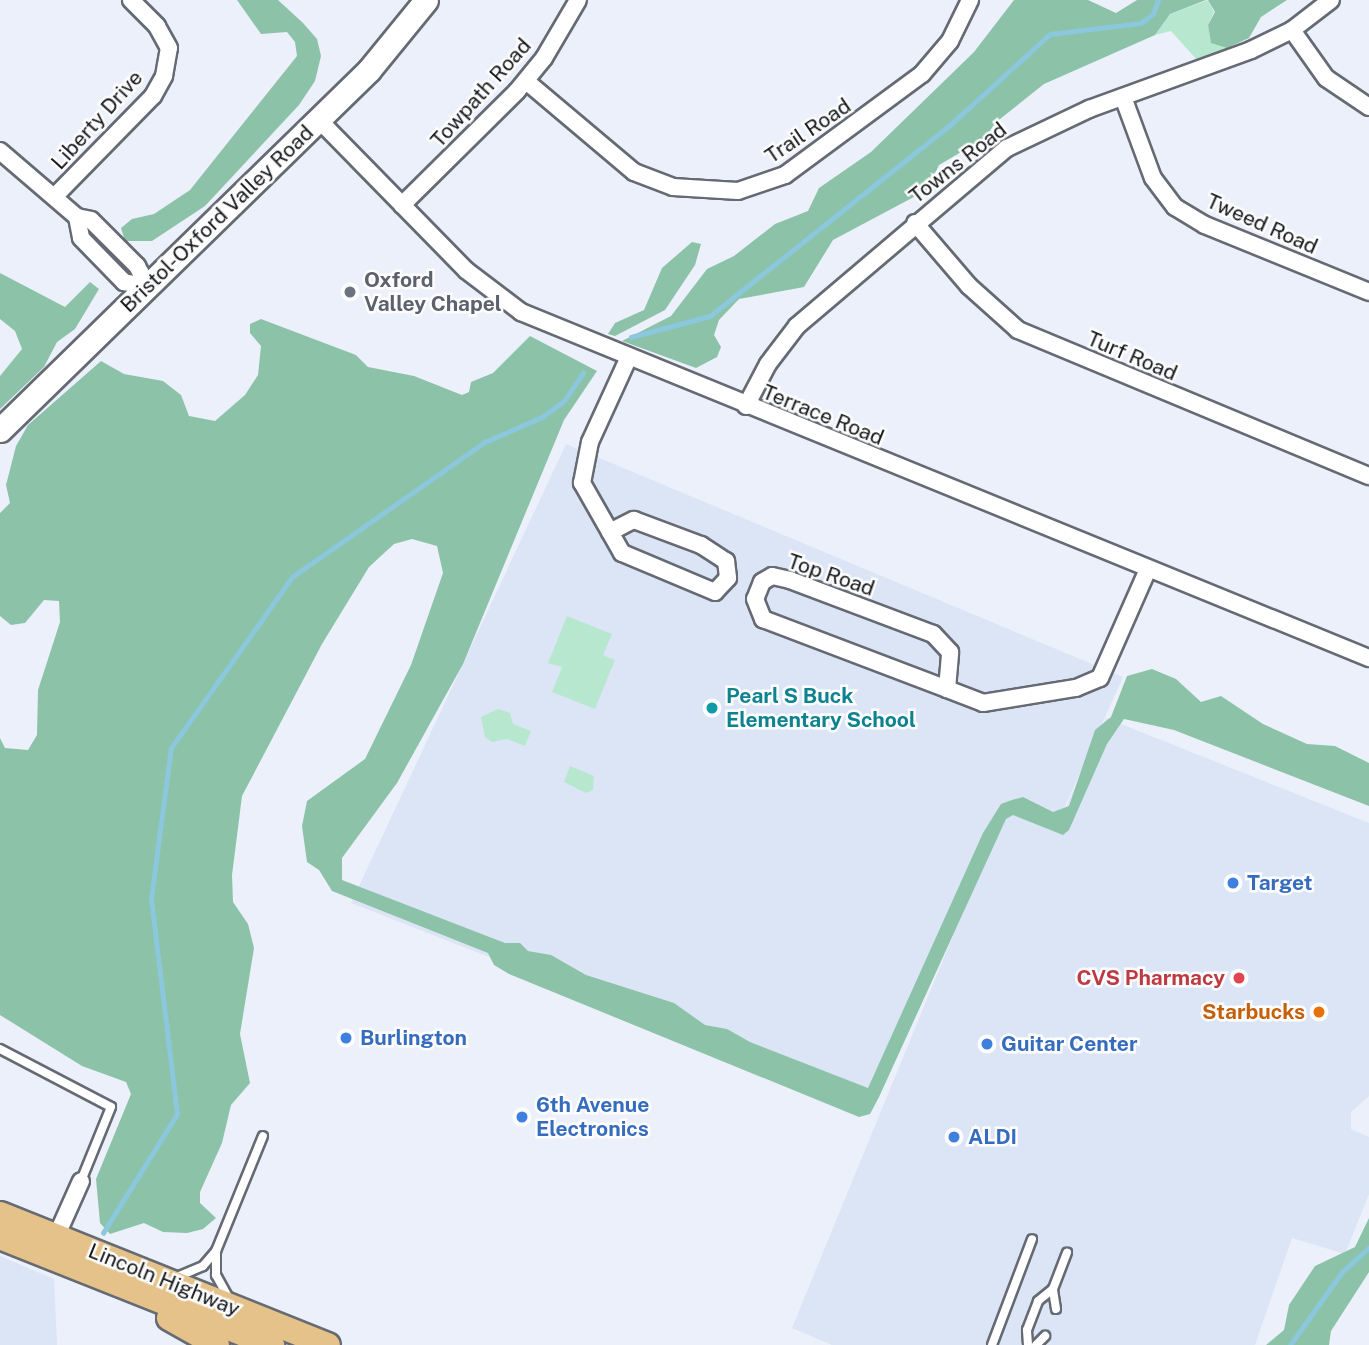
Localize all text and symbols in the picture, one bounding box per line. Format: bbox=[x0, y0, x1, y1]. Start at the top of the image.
street label: Towpath Road bbox=[426, 33, 536, 153]
street label: Liberty Drive bbox=[46, 65, 148, 175]
street label: Trail Road bbox=[760, 93, 856, 169]
street label: Towns Road bbox=[904, 117, 1012, 209]
street label: Bristol-Oxford Valley Road bbox=[115, 120, 319, 318]
street label: Tweed Road bbox=[1203, 188, 1321, 260]
place label: Oxford Valley Chapel bbox=[364, 267, 502, 317]
marker: Oxford Valley Chapel bbox=[342, 284, 358, 300]
street label: Turf Road bbox=[1083, 326, 1181, 386]
street label: Terrace Road bbox=[759, 379, 887, 451]
street label: Top Road bbox=[784, 548, 878, 602]
place label: Pearl S Buck Elementary School bbox=[726, 683, 916, 733]
marker: Pearl S Buck Elementary School bbox=[704, 700, 720, 716]
place label: Target bbox=[1247, 870, 1312, 896]
marker: Target bbox=[1225, 875, 1241, 891]
place label: CVS Pharmacy bbox=[1077, 965, 1225, 991]
marker: CVS Pharmacy bbox=[1231, 970, 1247, 986]
place label: Starbucks bbox=[1202, 999, 1305, 1025]
marker: Starbucks bbox=[1311, 1004, 1327, 1020]
place label: Burlington bbox=[360, 1025, 467, 1051]
marker: Burlington bbox=[338, 1030, 354, 1046]
place label: Guitar Center bbox=[1001, 1031, 1138, 1057]
marker: Guitar Center bbox=[979, 1036, 995, 1052]
place label: 6th Avenue Electronics bbox=[536, 1092, 649, 1142]
marker: 6th Avenue Electronics bbox=[514, 1109, 530, 1125]
place label: ALDI bbox=[968, 1124, 1017, 1150]
marker: ALDI bbox=[946, 1129, 962, 1145]
street label: Lincoln Highway bbox=[85, 1238, 243, 1322]

